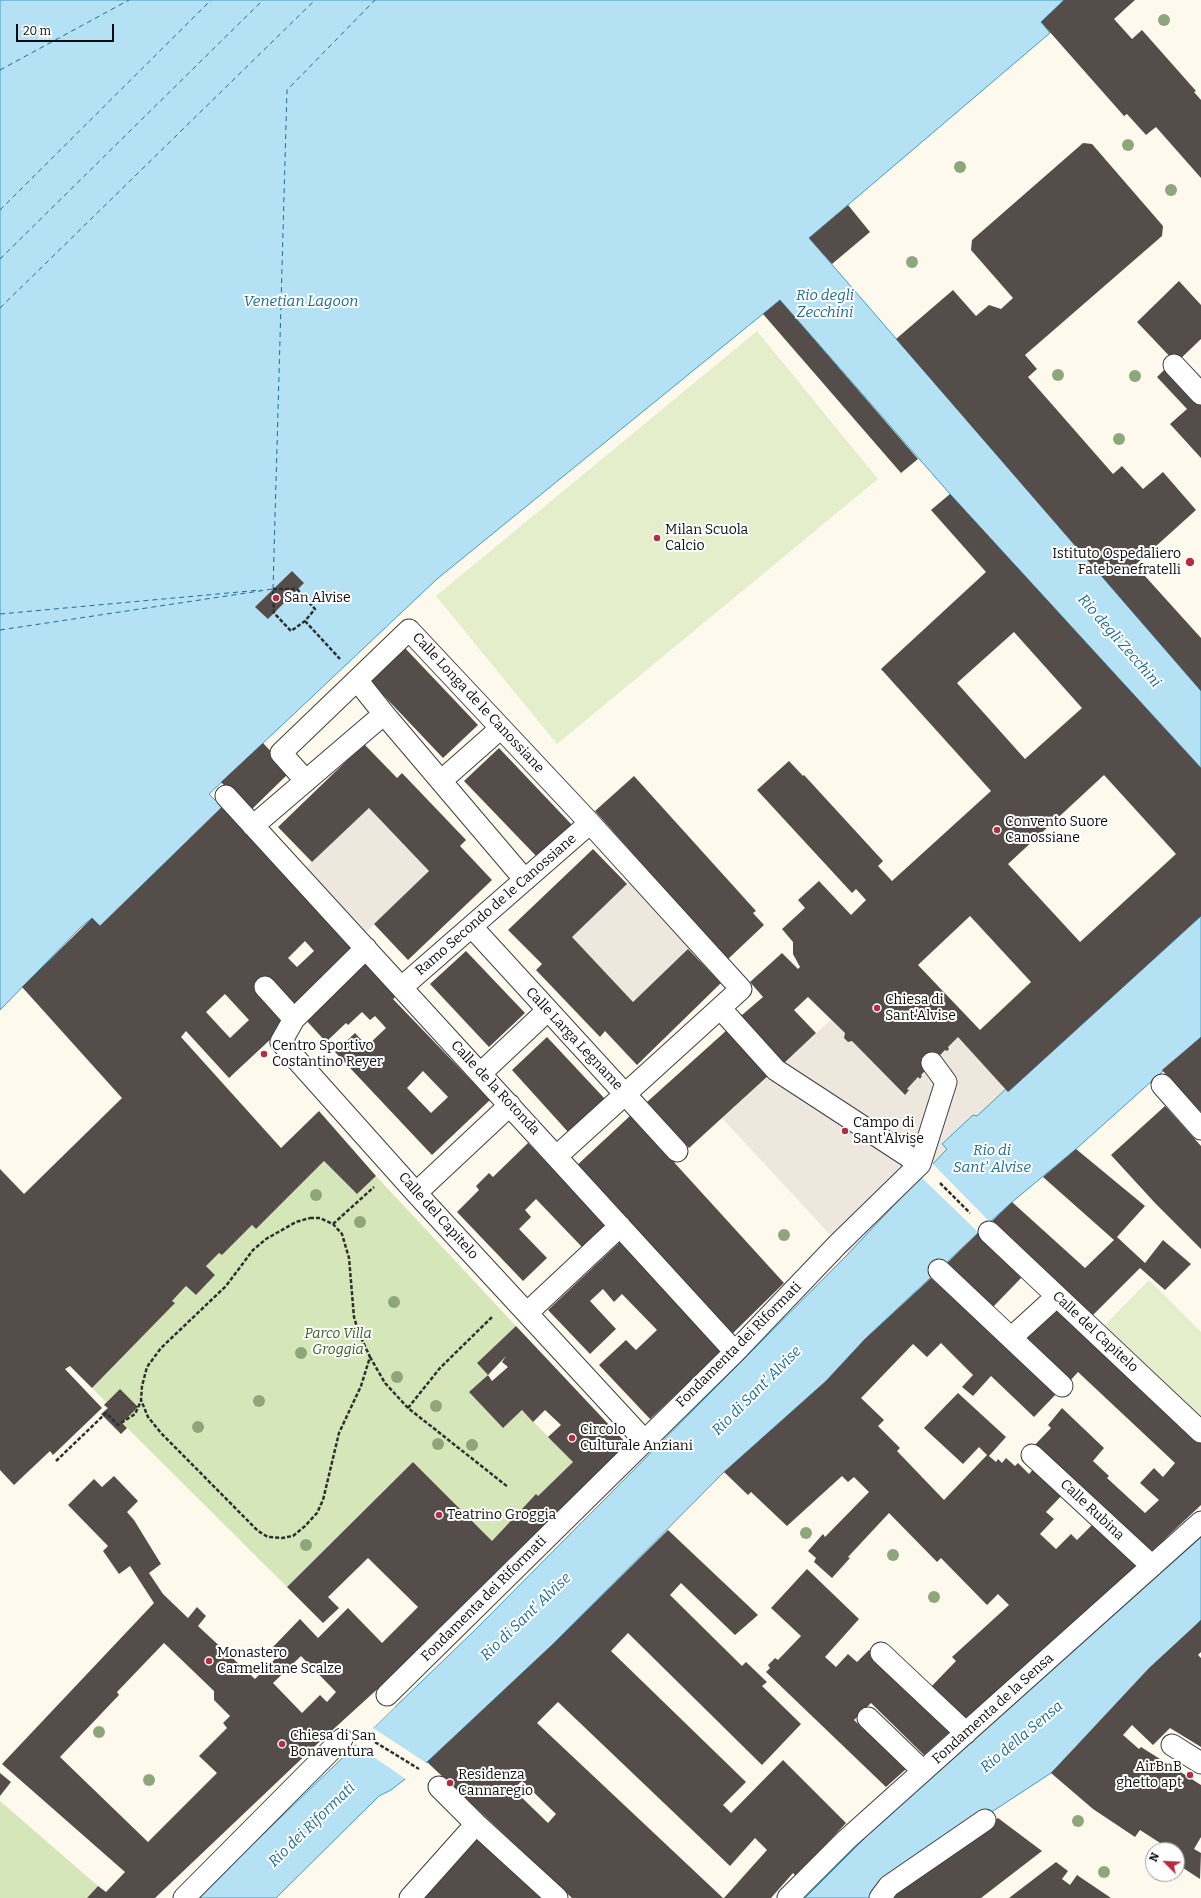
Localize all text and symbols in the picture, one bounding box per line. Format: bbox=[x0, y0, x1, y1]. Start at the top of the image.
scale bar bbox=[18, 16, 116, 42]
text: 20 m bbox=[23, 24, 51, 38]
water label: Rio degli Zecchini bbox=[796, 287, 854, 322]
water label: Venetian Lagoon bbox=[244, 293, 358, 311]
place label: Milan Scuola Calcio bbox=[665, 522, 748, 554]
marker: Milan Scuola Calcio bbox=[652, 533, 662, 543]
place label: Istituto Ospedaliero Fatebenefratelli bbox=[1052, 546, 1181, 578]
marker: Istituto Ospedaliero Fatebenefratelli bbox=[1184, 556, 1196, 568]
place label: San Alvise bbox=[284, 590, 351, 606]
water label: Rio degli Zecchini bbox=[1074, 591, 1164, 691]
marker: San Alvise bbox=[271, 593, 281, 603]
street label: Calle Longa de le Canossiane bbox=[409, 629, 547, 777]
place label: Convento Suore Canossiane bbox=[1005, 814, 1108, 846]
marker: Convento Suore Canossiane bbox=[992, 825, 1002, 835]
street label: Ramo Secondo de le Canossiane bbox=[412, 830, 580, 980]
street label: Calle Larga Legname bbox=[522, 984, 626, 1094]
place label: Chiesa di Sant'Alvise bbox=[885, 992, 956, 1024]
marker: Chiesa di Sant'Alvise bbox=[872, 1003, 882, 1013]
street label: Calle de la Rotonda bbox=[447, 1037, 543, 1139]
place label: Centro Sportivo Costantino Reyer bbox=[272, 1038, 383, 1070]
marker: Centro Sportivo Costantino Reyer bbox=[259, 1049, 269, 1059]
place label: Campo di Sant'Alvise bbox=[853, 1115, 924, 1148]
marker: Campo di Sant'Alvise bbox=[840, 1126, 850, 1136]
water label: Rio di Sant' Alvise bbox=[953, 1142, 1031, 1177]
street label: Calle del Capitelo bbox=[395, 1169, 481, 1263]
street label: Fondamenta dei Riformati bbox=[673, 1279, 805, 1411]
street label: Calle del Capitelo bbox=[1049, 1288, 1141, 1376]
park label: Parco Villa Groggia bbox=[304, 1326, 372, 1358]
water label: Rio di Sant' Alvise bbox=[709, 1343, 805, 1439]
place label: Circolo Culturale Anziani bbox=[580, 1422, 693, 1454]
marker: Circolo Culturale Anziani bbox=[567, 1433, 577, 1443]
street label: Calle Rubina bbox=[1057, 1476, 1127, 1544]
place label: Teatrino Groggia bbox=[447, 1507, 556, 1523]
marker: Teatrino Groggia bbox=[434, 1510, 444, 1520]
street label: Fondamenta dei Riformati bbox=[418, 1533, 550, 1665]
water label: Rio di Sant' Alvise bbox=[477, 1569, 575, 1665]
place label: Monastero Carmelitane Scalze bbox=[217, 1645, 342, 1678]
street label: Fondamenta de la Sensa bbox=[929, 1650, 1057, 1768]
marker: Monastero Carmelitane Scalze bbox=[204, 1656, 214, 1666]
water label: Rio della Sensa bbox=[977, 1697, 1067, 1777]
place label: Chiesa di San Bonaventura bbox=[290, 1728, 376, 1760]
marker: Chiesa di San Bonaventura bbox=[277, 1739, 287, 1749]
place label: AirBnB ghetto apt bbox=[1116, 1759, 1182, 1792]
place label: Residenza Cannaregio bbox=[458, 1767, 533, 1800]
marker: AirBnB ghetto apt bbox=[1185, 1770, 1195, 1780]
marker: Residenza Cannaregio bbox=[445, 1778, 455, 1788]
water label: Rio dei Riformati bbox=[265, 1779, 359, 1871]
north arrow bbox=[1145, 1842, 1185, 1882]
text: N bbox=[1147, 1851, 1162, 1864]

